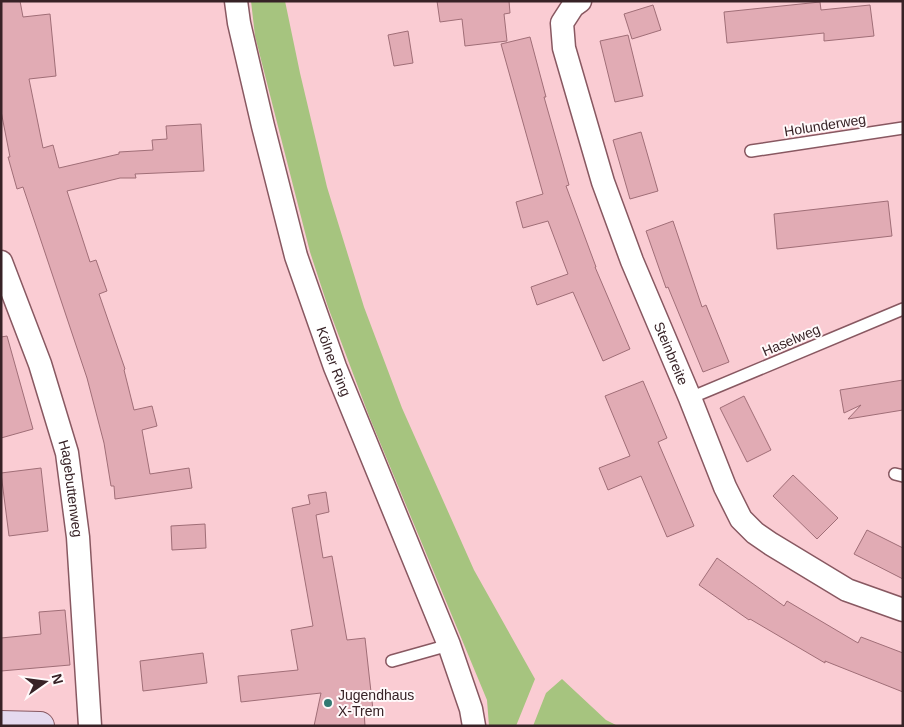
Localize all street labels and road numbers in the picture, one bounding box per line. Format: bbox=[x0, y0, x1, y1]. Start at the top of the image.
street label: Holunderweg bbox=[783, 111, 867, 139]
street label: Steinbreite bbox=[651, 319, 692, 388]
street label: Haselweg bbox=[760, 321, 822, 359]
street label: Kölner Ring bbox=[313, 324, 354, 399]
street label: Hagebuttenweg bbox=[55, 438, 86, 538]

